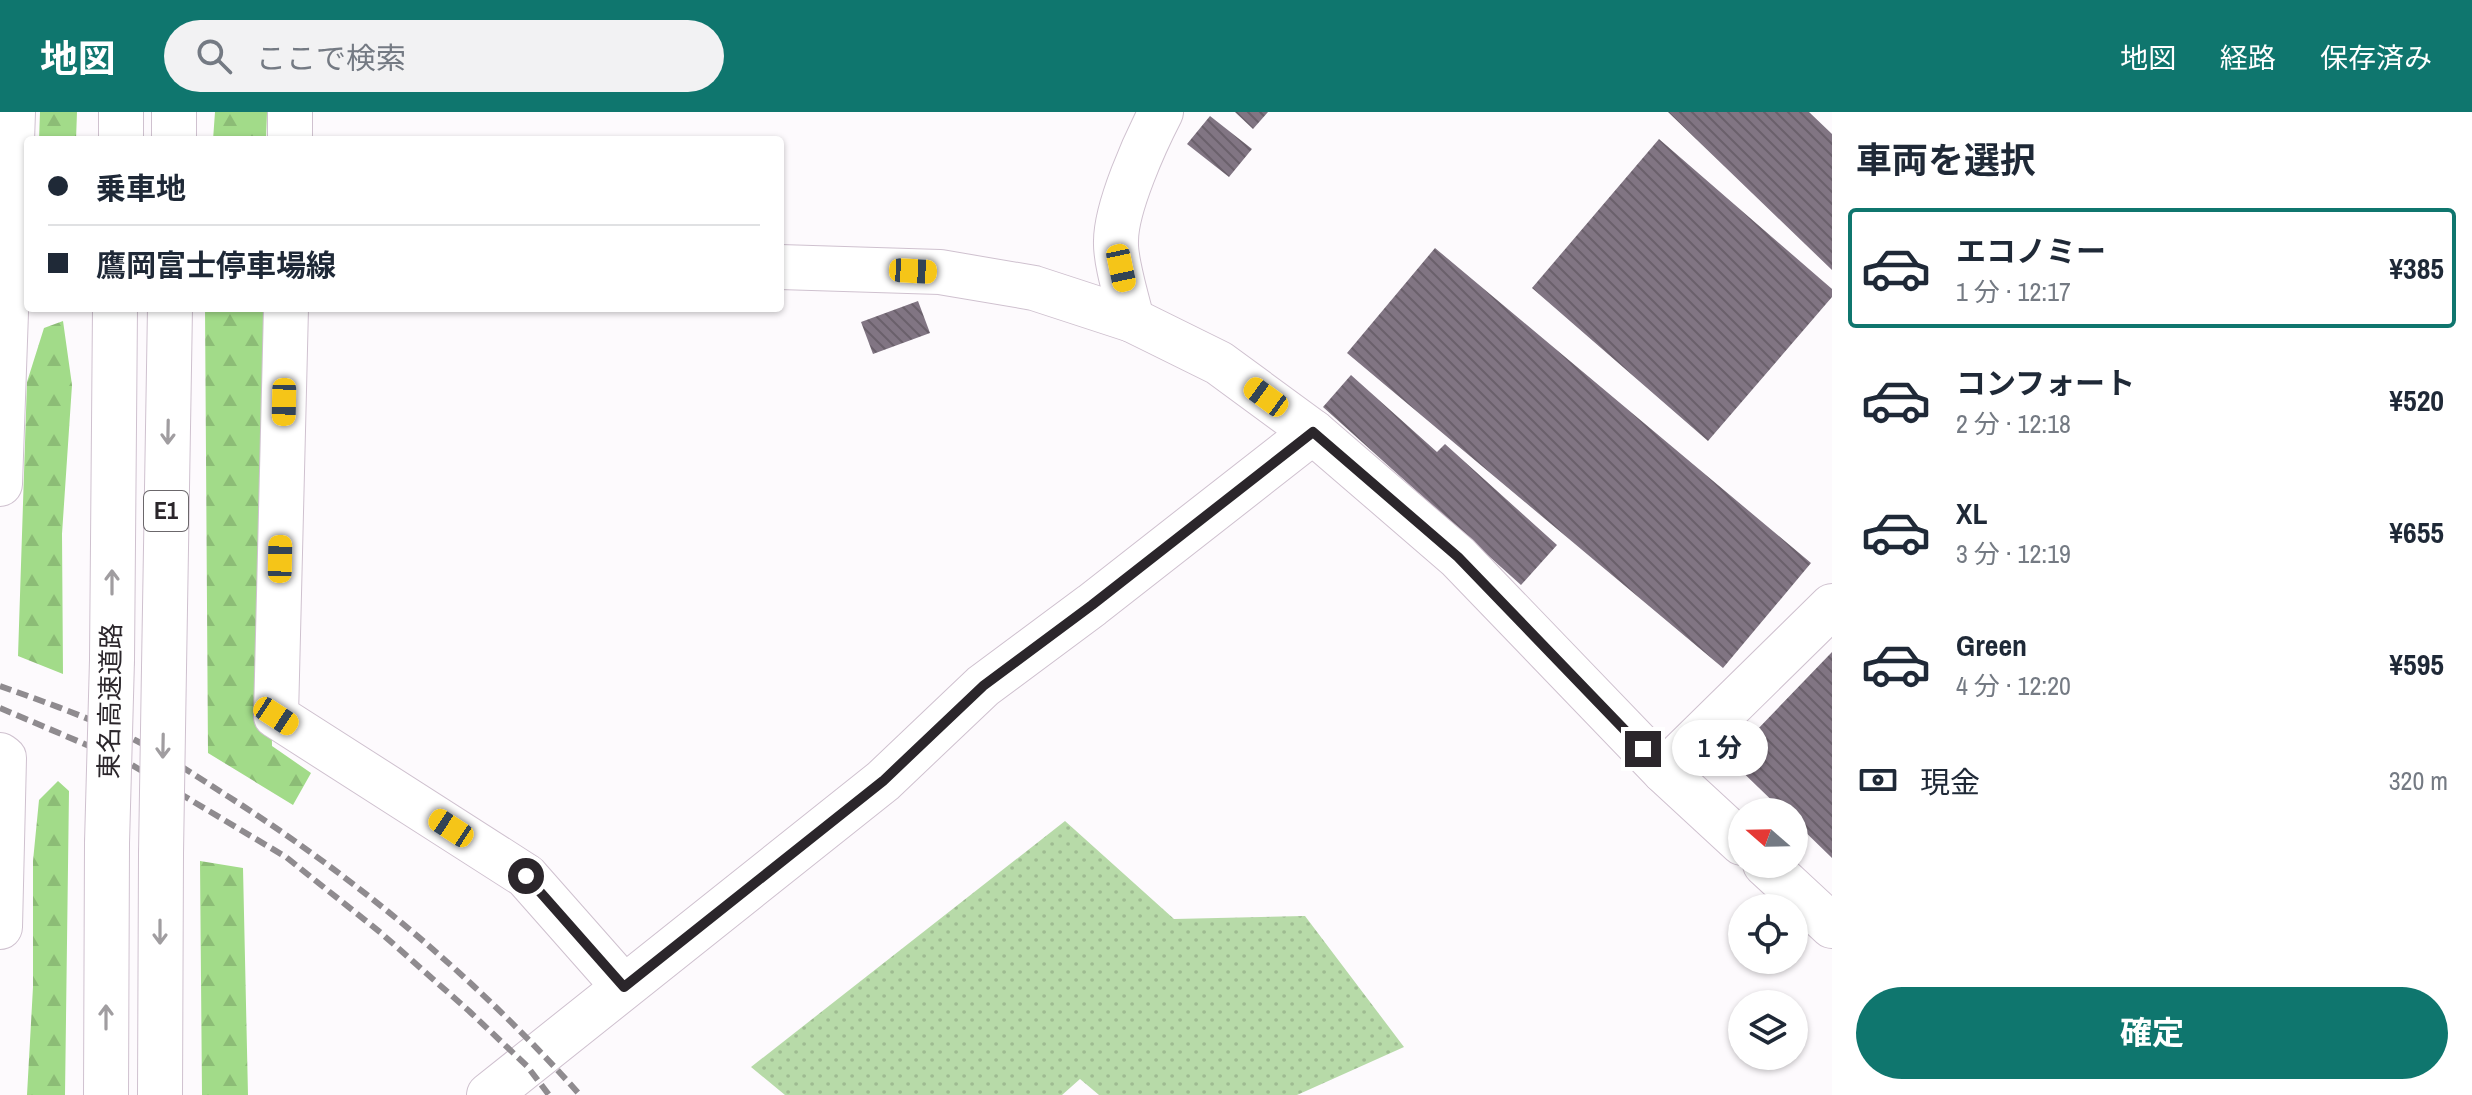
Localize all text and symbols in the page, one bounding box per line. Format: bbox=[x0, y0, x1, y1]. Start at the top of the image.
search box bbox=[164, 20, 724, 92]
text: 地図 bbox=[40, 33, 116, 84]
icon: search bbox=[192, 34, 236, 78]
text: ここで検索 bbox=[256, 38, 406, 78]
text: 地図 bbox=[2120, 39, 2176, 77]
text: 経路 bbox=[2220, 39, 2276, 77]
text: 保存済み bbox=[2320, 39, 2432, 77]
text: 車両を選択 bbox=[1856, 136, 2036, 184]
text: 乗車地 bbox=[96, 168, 186, 208]
text: エコノミー bbox=[1956, 231, 2106, 271]
icon: car bbox=[1860, 232, 1932, 304]
car bbox=[1104, 242, 1138, 294]
text: 鷹岡富士停車場線 bbox=[96, 245, 336, 285]
text: ¥385 bbox=[2389, 248, 2444, 288]
car bbox=[888, 258, 938, 284]
text: 1 分 · 12:17 bbox=[1956, 274, 2071, 309]
text: コンフォート bbox=[1956, 363, 2135, 403]
icon: car bbox=[1860, 364, 1932, 436]
car bbox=[1240, 373, 1292, 421]
car bbox=[272, 378, 296, 426]
text: ¥520 bbox=[2389, 380, 2444, 420]
text: 2 分 · 12:18 bbox=[1956, 406, 2071, 441]
one-way arrow bbox=[160, 418, 175, 445]
road number: E1 bbox=[144, 491, 188, 531]
text: XL bbox=[1956, 493, 1987, 533]
icon: car bbox=[1860, 496, 1932, 568]
text: ¥655 bbox=[2389, 512, 2444, 552]
car bbox=[268, 535, 292, 583]
text: 3 分 · 12:19 bbox=[1956, 536, 2071, 571]
one-way arrow bbox=[104, 569, 120, 596]
street label: 東名高速道路 bbox=[91, 623, 128, 779]
text: Green bbox=[1956, 625, 2027, 665]
icon: car bbox=[1860, 628, 1932, 700]
text: ¥595 bbox=[2389, 644, 2444, 684]
text: 4 分 · 12:20 bbox=[1956, 668, 2071, 703]
car bbox=[249, 693, 303, 739]
callout: 1 分 bbox=[1671, 721, 1767, 777]
text: 1 分 bbox=[1698, 730, 1742, 765]
route end bbox=[1625, 731, 1661, 767]
one-way arrow bbox=[155, 732, 171, 759]
icon: cash bbox=[1856, 758, 1900, 802]
text: 現金 bbox=[1920, 762, 1980, 802]
text: 320 m bbox=[2389, 763, 2448, 798]
north arrow bbox=[1728, 798, 1808, 878]
map controls bbox=[1728, 798, 1808, 1070]
car bbox=[424, 805, 478, 851]
route start bbox=[508, 858, 544, 894]
button: locate bbox=[1728, 894, 1808, 974]
one-way arrow bbox=[152, 918, 168, 945]
button: 確定 bbox=[1856, 987, 2448, 1079]
button: layers bbox=[1728, 990, 1808, 1070]
one-way arrow bbox=[98, 1004, 114, 1031]

